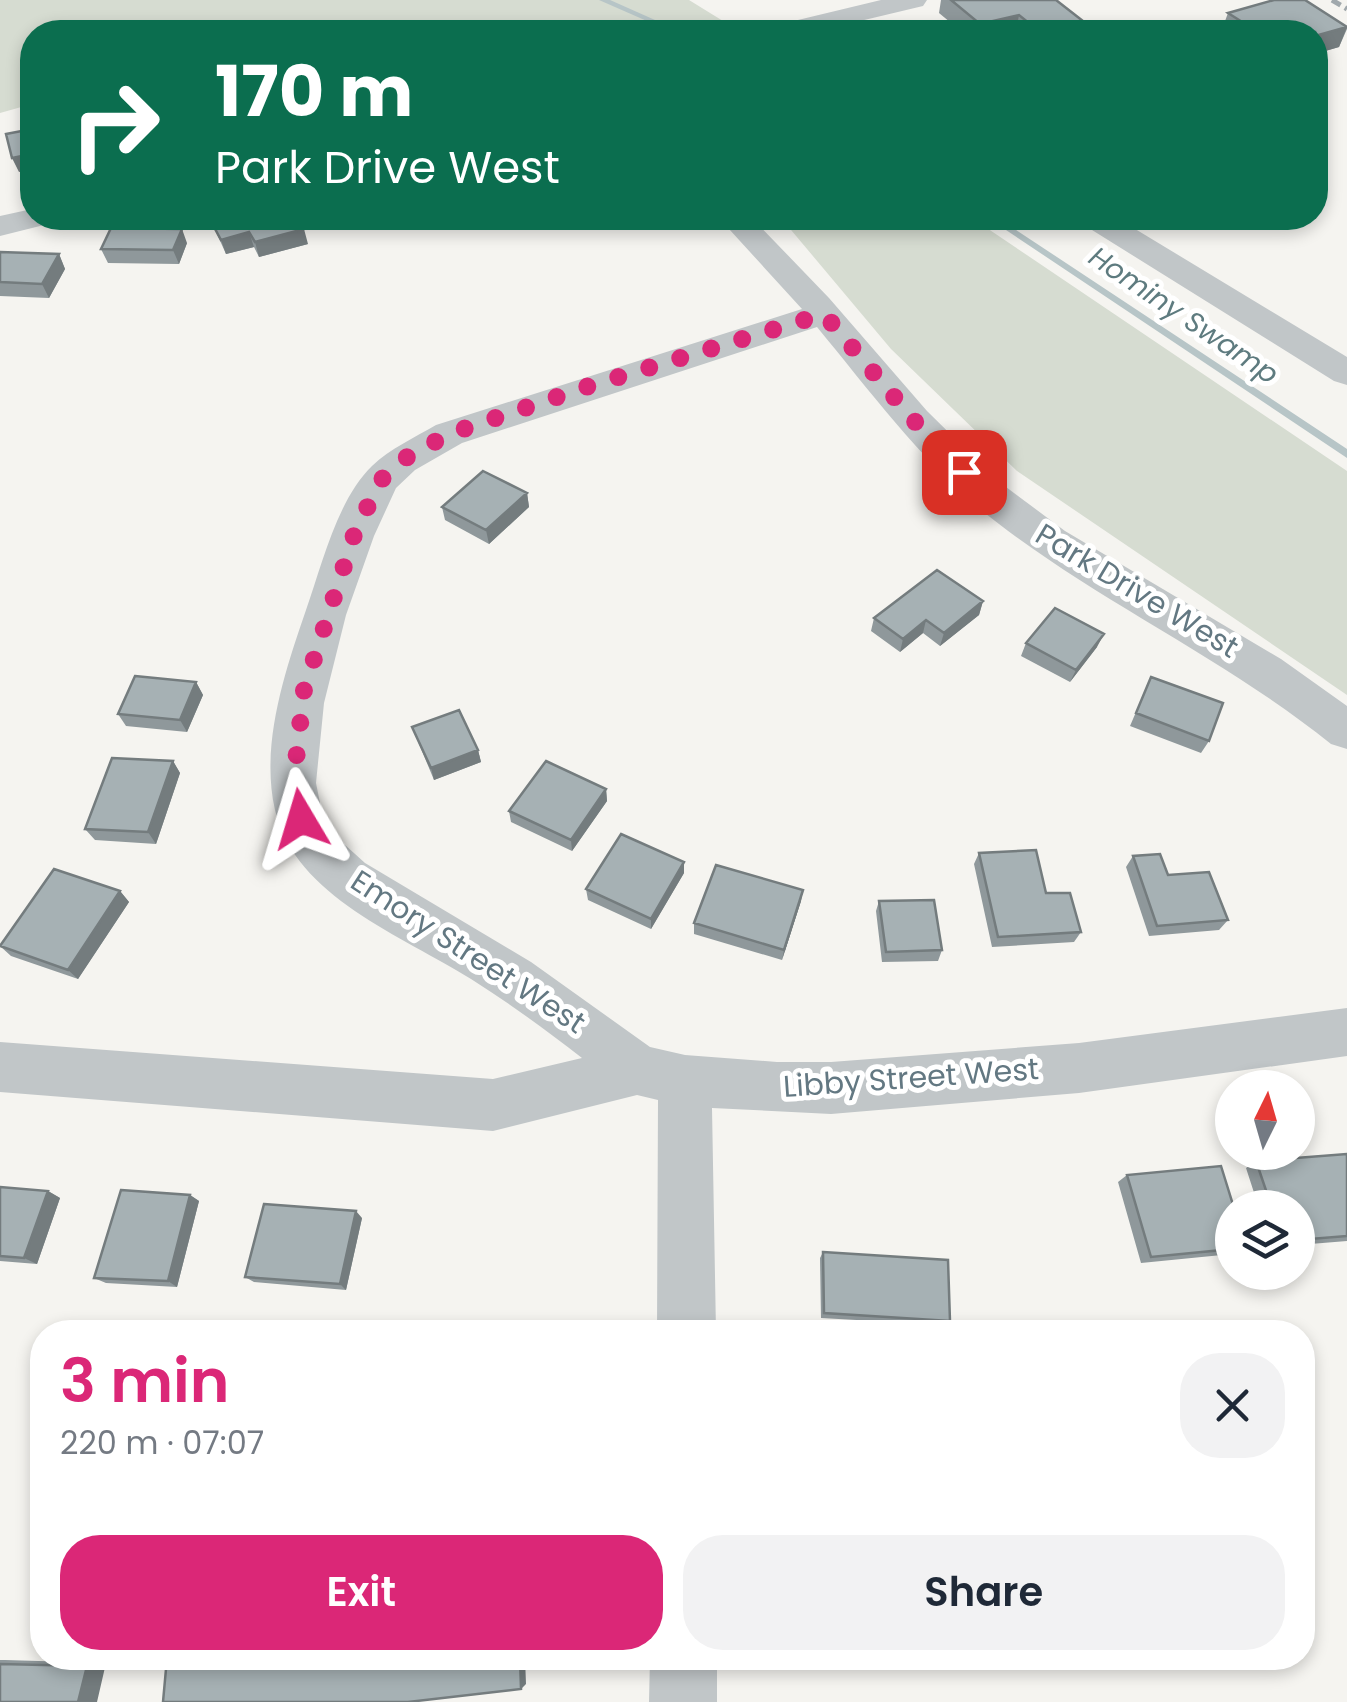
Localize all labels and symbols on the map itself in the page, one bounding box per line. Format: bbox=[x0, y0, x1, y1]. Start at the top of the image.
water label: Hominy Swamp bbox=[1081, 237, 1286, 393]
pin bbox=[922, 430, 1007, 515]
street label: Park Drive West bbox=[1028, 513, 1247, 668]
position arrow bbox=[249, 767, 353, 871]
street label: Emory Street West bbox=[343, 860, 594, 1044]
street label: Libby Street West bbox=[782, 1047, 1040, 1108]
north arrow bbox=[1215, 1070, 1315, 1170]

